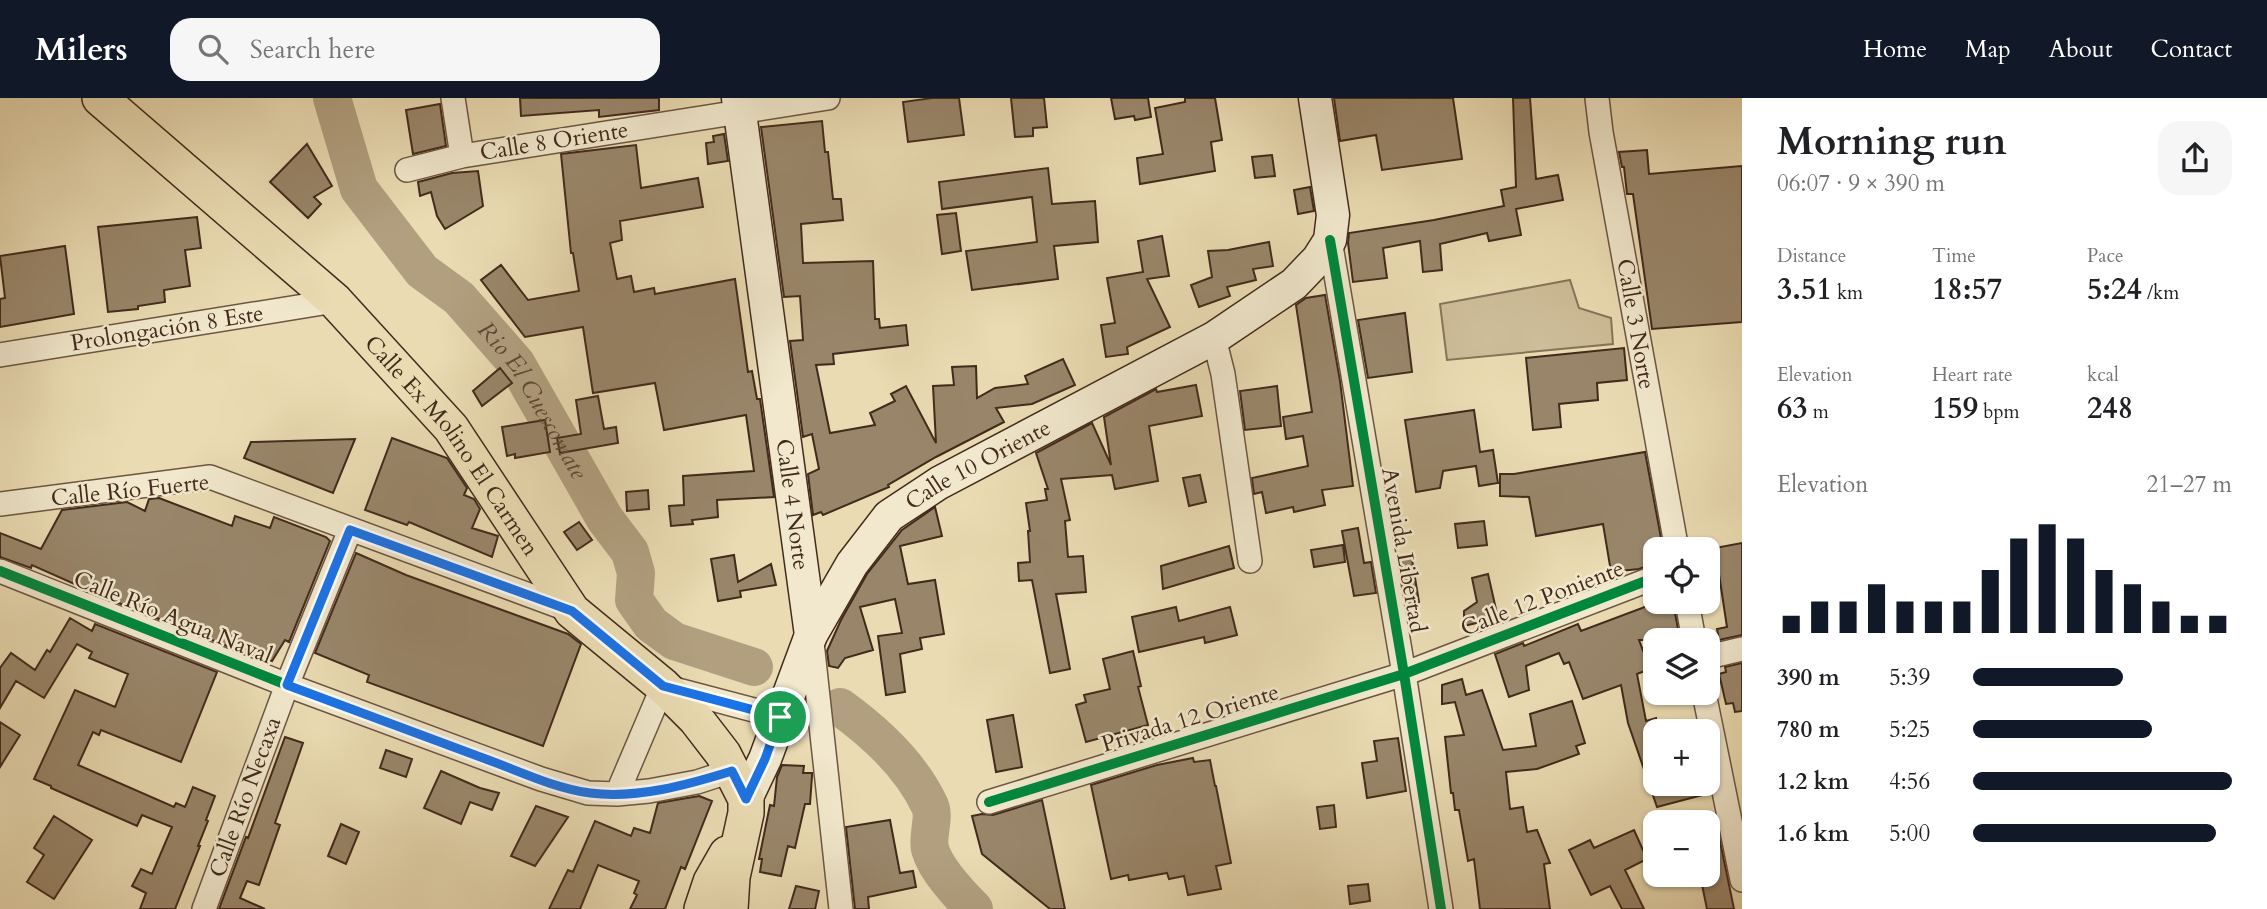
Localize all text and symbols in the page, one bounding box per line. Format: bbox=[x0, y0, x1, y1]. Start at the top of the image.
search box bbox=[170, 18, 660, 81]
text: Milers bbox=[35, 27, 128, 72]
icon: search bbox=[194, 30, 232, 68]
text: Search here bbox=[250, 32, 376, 67]
text: Home bbox=[1863, 33, 1927, 66]
text: Map bbox=[1965, 33, 2011, 66]
text: About bbox=[2049, 33, 2113, 66]
text: Contact bbox=[2151, 33, 2232, 66]
street label: Calle 8 Oriente bbox=[478, 114, 630, 168]
text: Morning run bbox=[1777, 116, 2007, 168]
button: share bbox=[2158, 121, 2232, 195]
text: 06:07 · 9 × 390 m bbox=[1777, 168, 1945, 199]
text: Distance bbox=[1777, 243, 1846, 269]
text: Time bbox=[1932, 243, 1976, 269]
text: Pace bbox=[2087, 243, 2124, 269]
street label: Calle 3 Norte bbox=[1609, 256, 1663, 392]
text: 3.51 bbox=[1777, 269, 1832, 310]
text: 18:57 bbox=[1932, 269, 2002, 310]
text: 5:24 bbox=[2087, 269, 2142, 310]
text: km bbox=[1832, 280, 1863, 306]
text: /km bbox=[2142, 280, 2179, 306]
street label: Prolongación 8 Este bbox=[68, 297, 266, 359]
water label: Rio El Cuescomate bbox=[470, 314, 596, 486]
street label: Calle Ex Molino El Carmen bbox=[358, 328, 547, 562]
text: Elevation bbox=[1777, 362, 1852, 388]
text: Heart rate bbox=[1932, 362, 2013, 388]
text: kcal bbox=[2087, 362, 2119, 388]
text: 63 bbox=[1777, 388, 1808, 429]
text: 159 bbox=[1932, 388, 1978, 429]
text: 248 bbox=[2087, 388, 2133, 429]
text: m bbox=[1808, 399, 1829, 425]
text: bpm bbox=[1978, 399, 2020, 425]
street label: Calle 10 Oriente bbox=[899, 412, 1056, 517]
street label: Calle 4 Norte bbox=[769, 437, 817, 572]
street label: Avenida Libertad bbox=[1374, 465, 1434, 636]
street label: Calle Río Fuerte bbox=[49, 466, 211, 514]
text: Elevation bbox=[1777, 469, 1868, 500]
text: 21–27 m bbox=[2147, 469, 2232, 500]
map controls bbox=[1643, 537, 1720, 887]
button: locate bbox=[1643, 537, 1720, 614]
street label: Calle 12 Poniente bbox=[1456, 553, 1628, 643]
street label: Calle Río Agua Naval bbox=[69, 563, 277, 671]
button: layers bbox=[1643, 628, 1720, 705]
text: 390 m bbox=[1777, 662, 1840, 693]
text: 5:39 bbox=[1889, 662, 1930, 693]
street label: Privada 12 Oriente bbox=[1097, 676, 1283, 760]
pin bbox=[750, 687, 810, 747]
icon: arrive bbox=[761, 698, 799, 736]
street label: Calle Río Necaxa bbox=[202, 712, 288, 882]
text: 780 m bbox=[1777, 714, 1840, 745]
text: 5:25 bbox=[1889, 714, 1930, 745]
button: + bbox=[1643, 719, 1720, 796]
text: 1.2 km bbox=[1777, 766, 1849, 797]
text: 4:56 bbox=[1889, 766, 1930, 797]
button: − bbox=[1643, 810, 1720, 887]
text: 1.6 km bbox=[1777, 818, 1849, 849]
text: 5:00 bbox=[1889, 818, 1930, 849]

